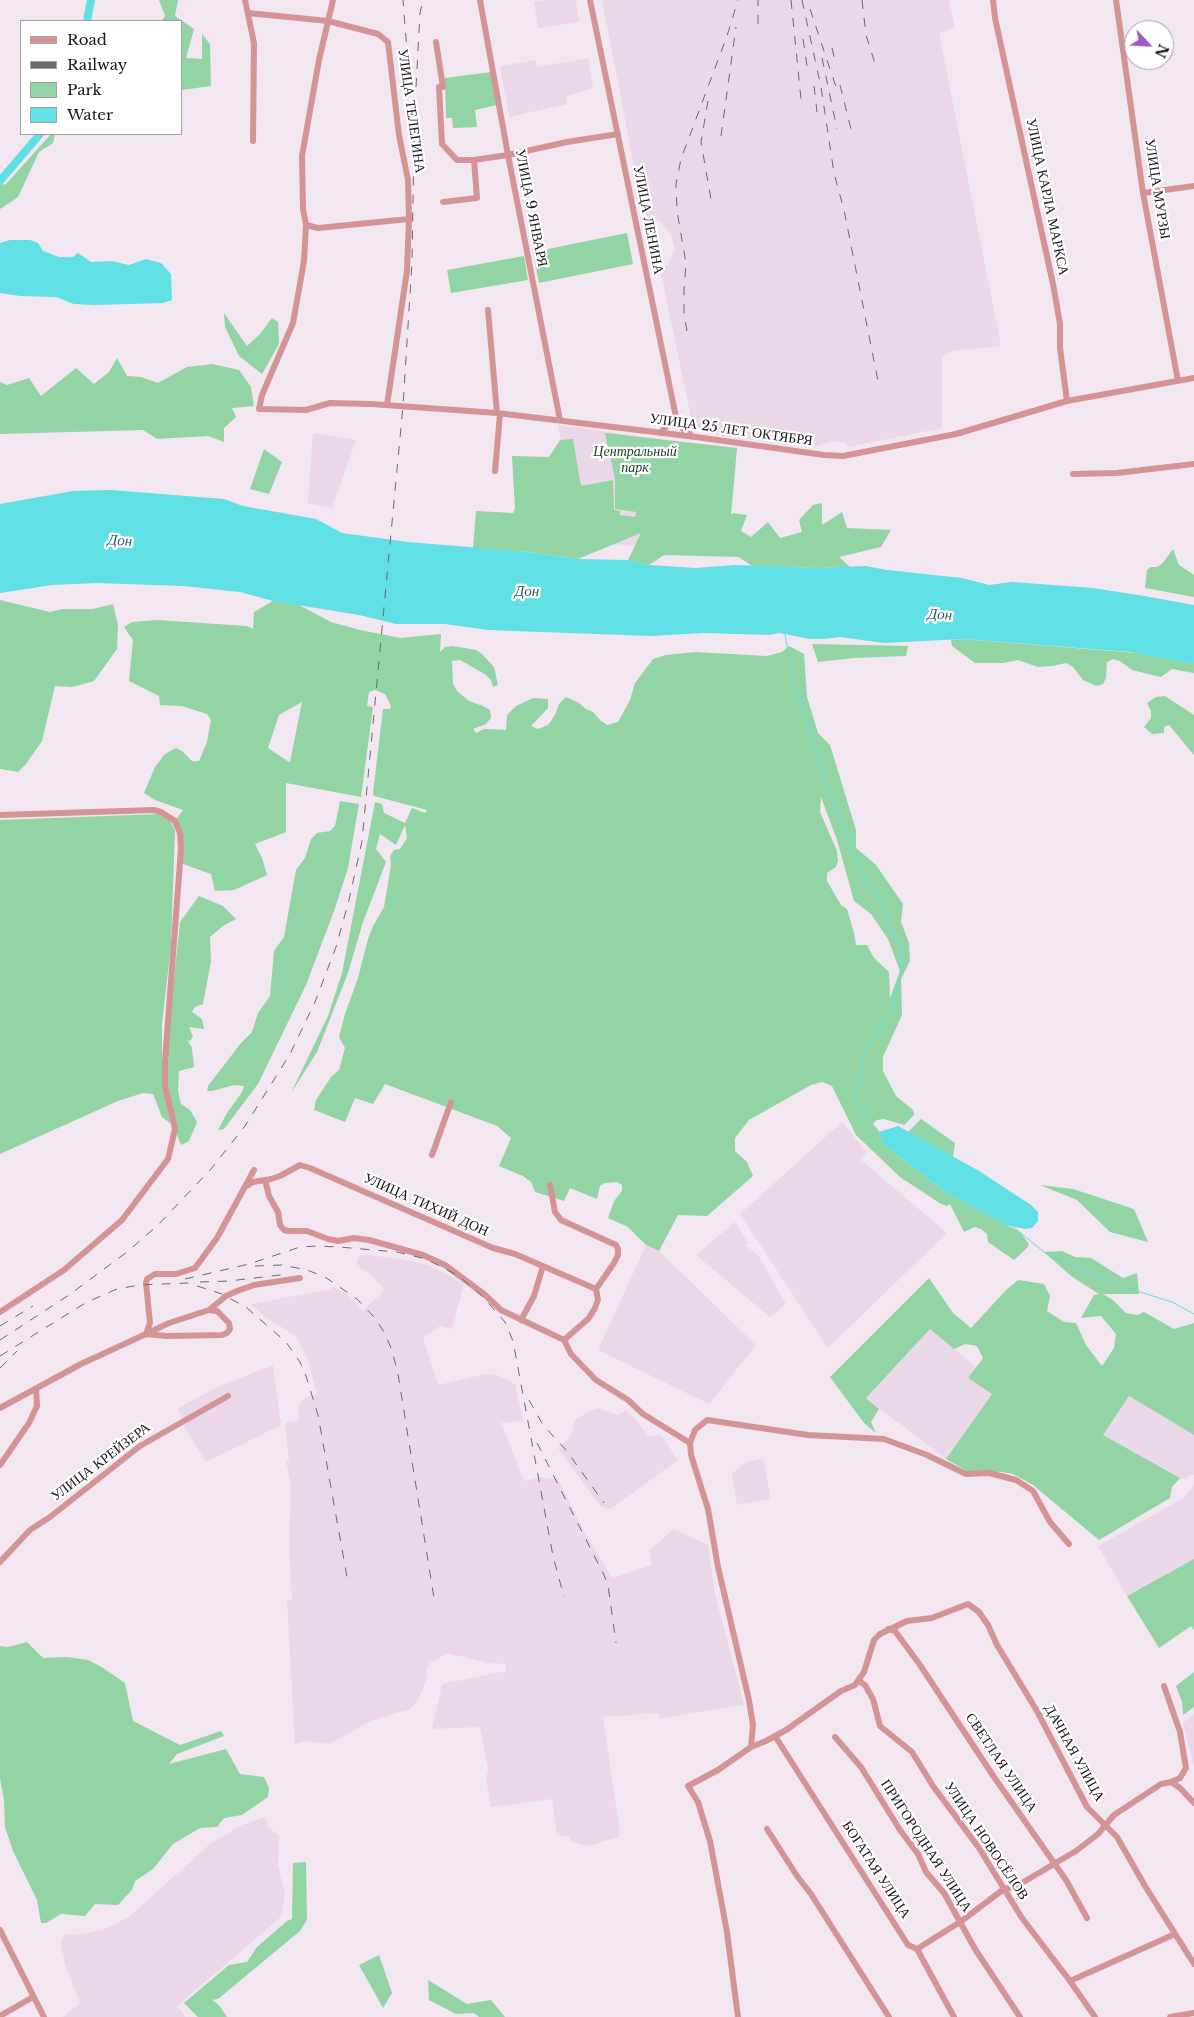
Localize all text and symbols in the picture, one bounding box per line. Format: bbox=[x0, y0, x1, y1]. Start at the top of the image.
legend bbox=[20, 20, 182, 135]
north arrow bbox=[1124, 20, 1174, 70]
text: Road bbox=[67, 30, 107, 49]
text: N bbox=[1151, 41, 1173, 61]
street label: УЛИЦА ТЕЛЕГИНА bbox=[394, 48, 428, 174]
text: Railway bbox=[67, 55, 127, 74]
text: Park bbox=[67, 80, 102, 99]
text: Water bbox=[67, 105, 113, 124]
street label: УЛИЦА КАРЛА МАРКСА bbox=[1022, 117, 1072, 277]
street label: УЛИЦА МУРЗЫ bbox=[1141, 137, 1173, 241]
street label: УЛИЦА 9 ЯНВАРЯ bbox=[511, 148, 551, 268]
street label: УЛИЦА ЛЕНИНА bbox=[629, 164, 667, 276]
street label: УЛИЦА 25 ЛЕТ ОКТЯБРЯ bbox=[648, 410, 814, 450]
park label: Центральный парк bbox=[593, 444, 677, 477]
water label: Дон bbox=[107, 531, 133, 551]
water label: Дон bbox=[515, 583, 539, 601]
water label: Дон bbox=[927, 605, 953, 625]
street label: УЛИЦА ТИХИЙ ДОН bbox=[361, 1170, 491, 1240]
street label: УЛИЦА КРЕЙЗЕРА bbox=[48, 1419, 154, 1505]
street label: ДАЧНАЯ УЛИЦА bbox=[1040, 1702, 1108, 1804]
street label: СВЕТЛАЯ УЛИЦА bbox=[962, 1710, 1040, 1816]
street label: ПРИГОРОДНАЯ УЛИЦА bbox=[877, 1777, 975, 1915]
street label: УЛИЦА НОВОСЁЛОВ bbox=[940, 1779, 1032, 1903]
street label: БОГАТАЯ УЛИЦА bbox=[838, 1818, 914, 1922]

